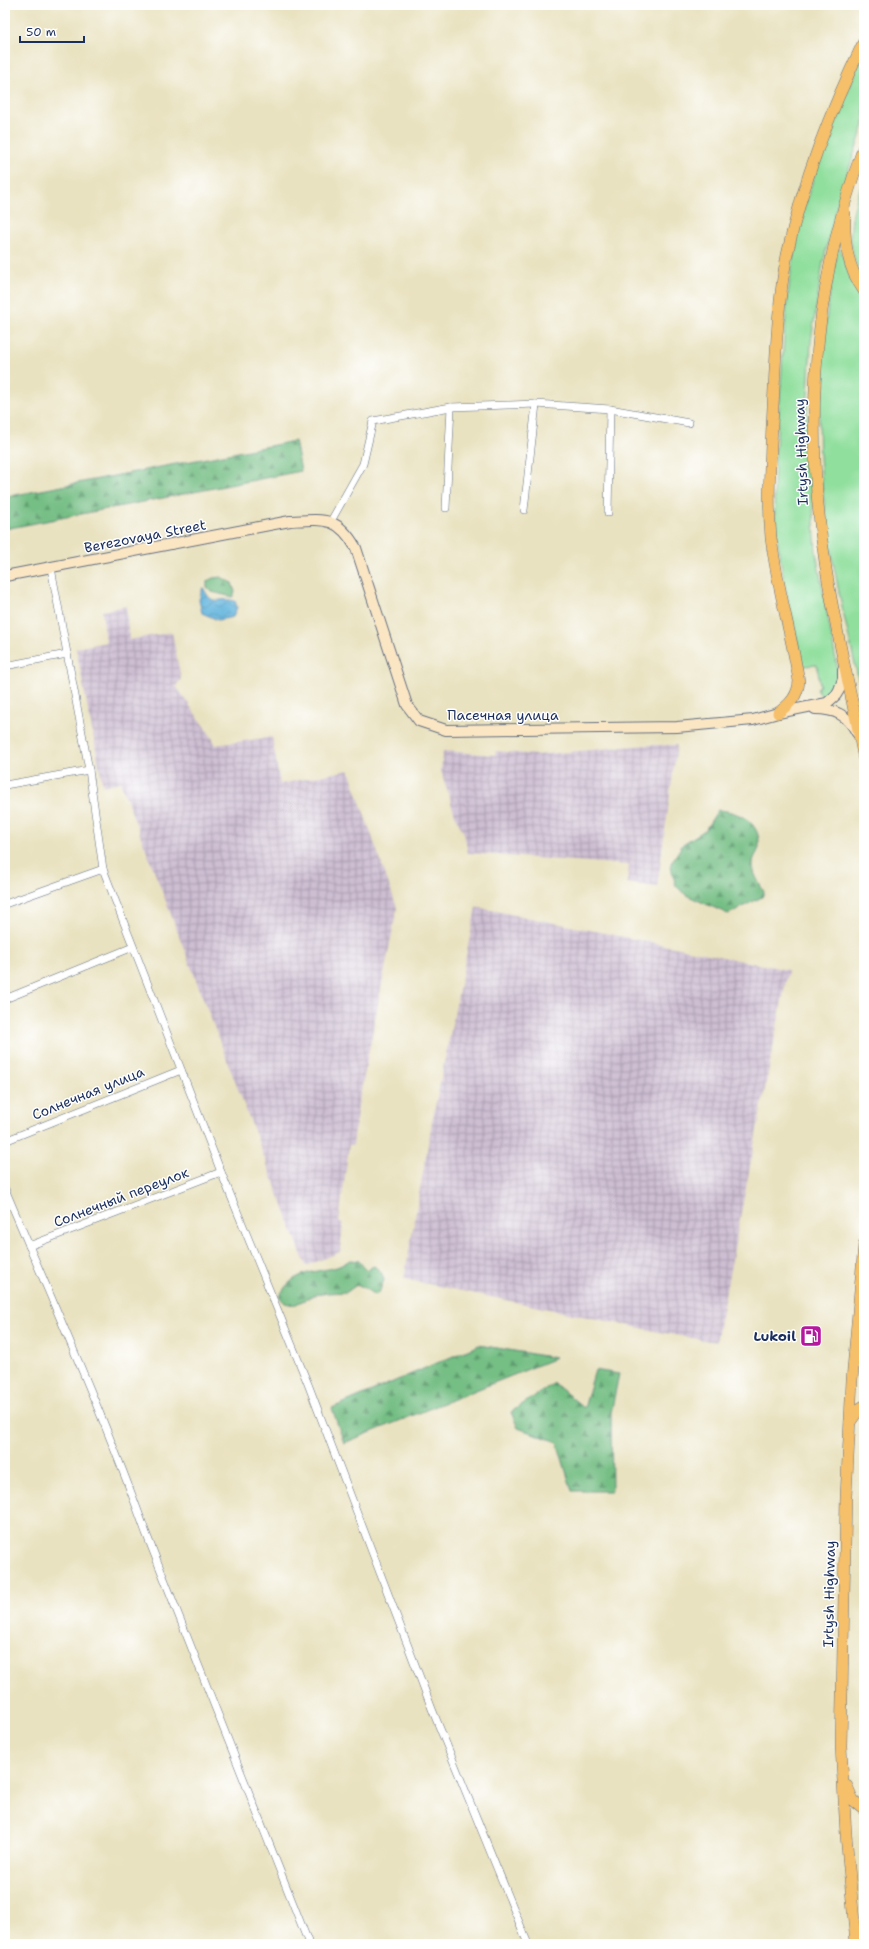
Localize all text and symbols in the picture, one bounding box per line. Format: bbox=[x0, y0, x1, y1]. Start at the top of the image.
scale bar bbox=[20, 18, 84, 44]
text: 50 m bbox=[26, 24, 56, 40]
street label: Irtysh Highway bbox=[790, 398, 812, 506]
street label: Berezovaya Street bbox=[82, 515, 208, 557]
street label: Пасечная улица bbox=[447, 706, 559, 724]
street label: Солнечная улица bbox=[29, 1062, 147, 1124]
street label: Солнечный переулок bbox=[51, 1163, 192, 1231]
fuel station icon: Lukoil bbox=[798, 1323, 824, 1349]
place label: Lukoil bbox=[753, 1327, 796, 1345]
street label: Irtysh Highway bbox=[819, 1541, 839, 1647]

